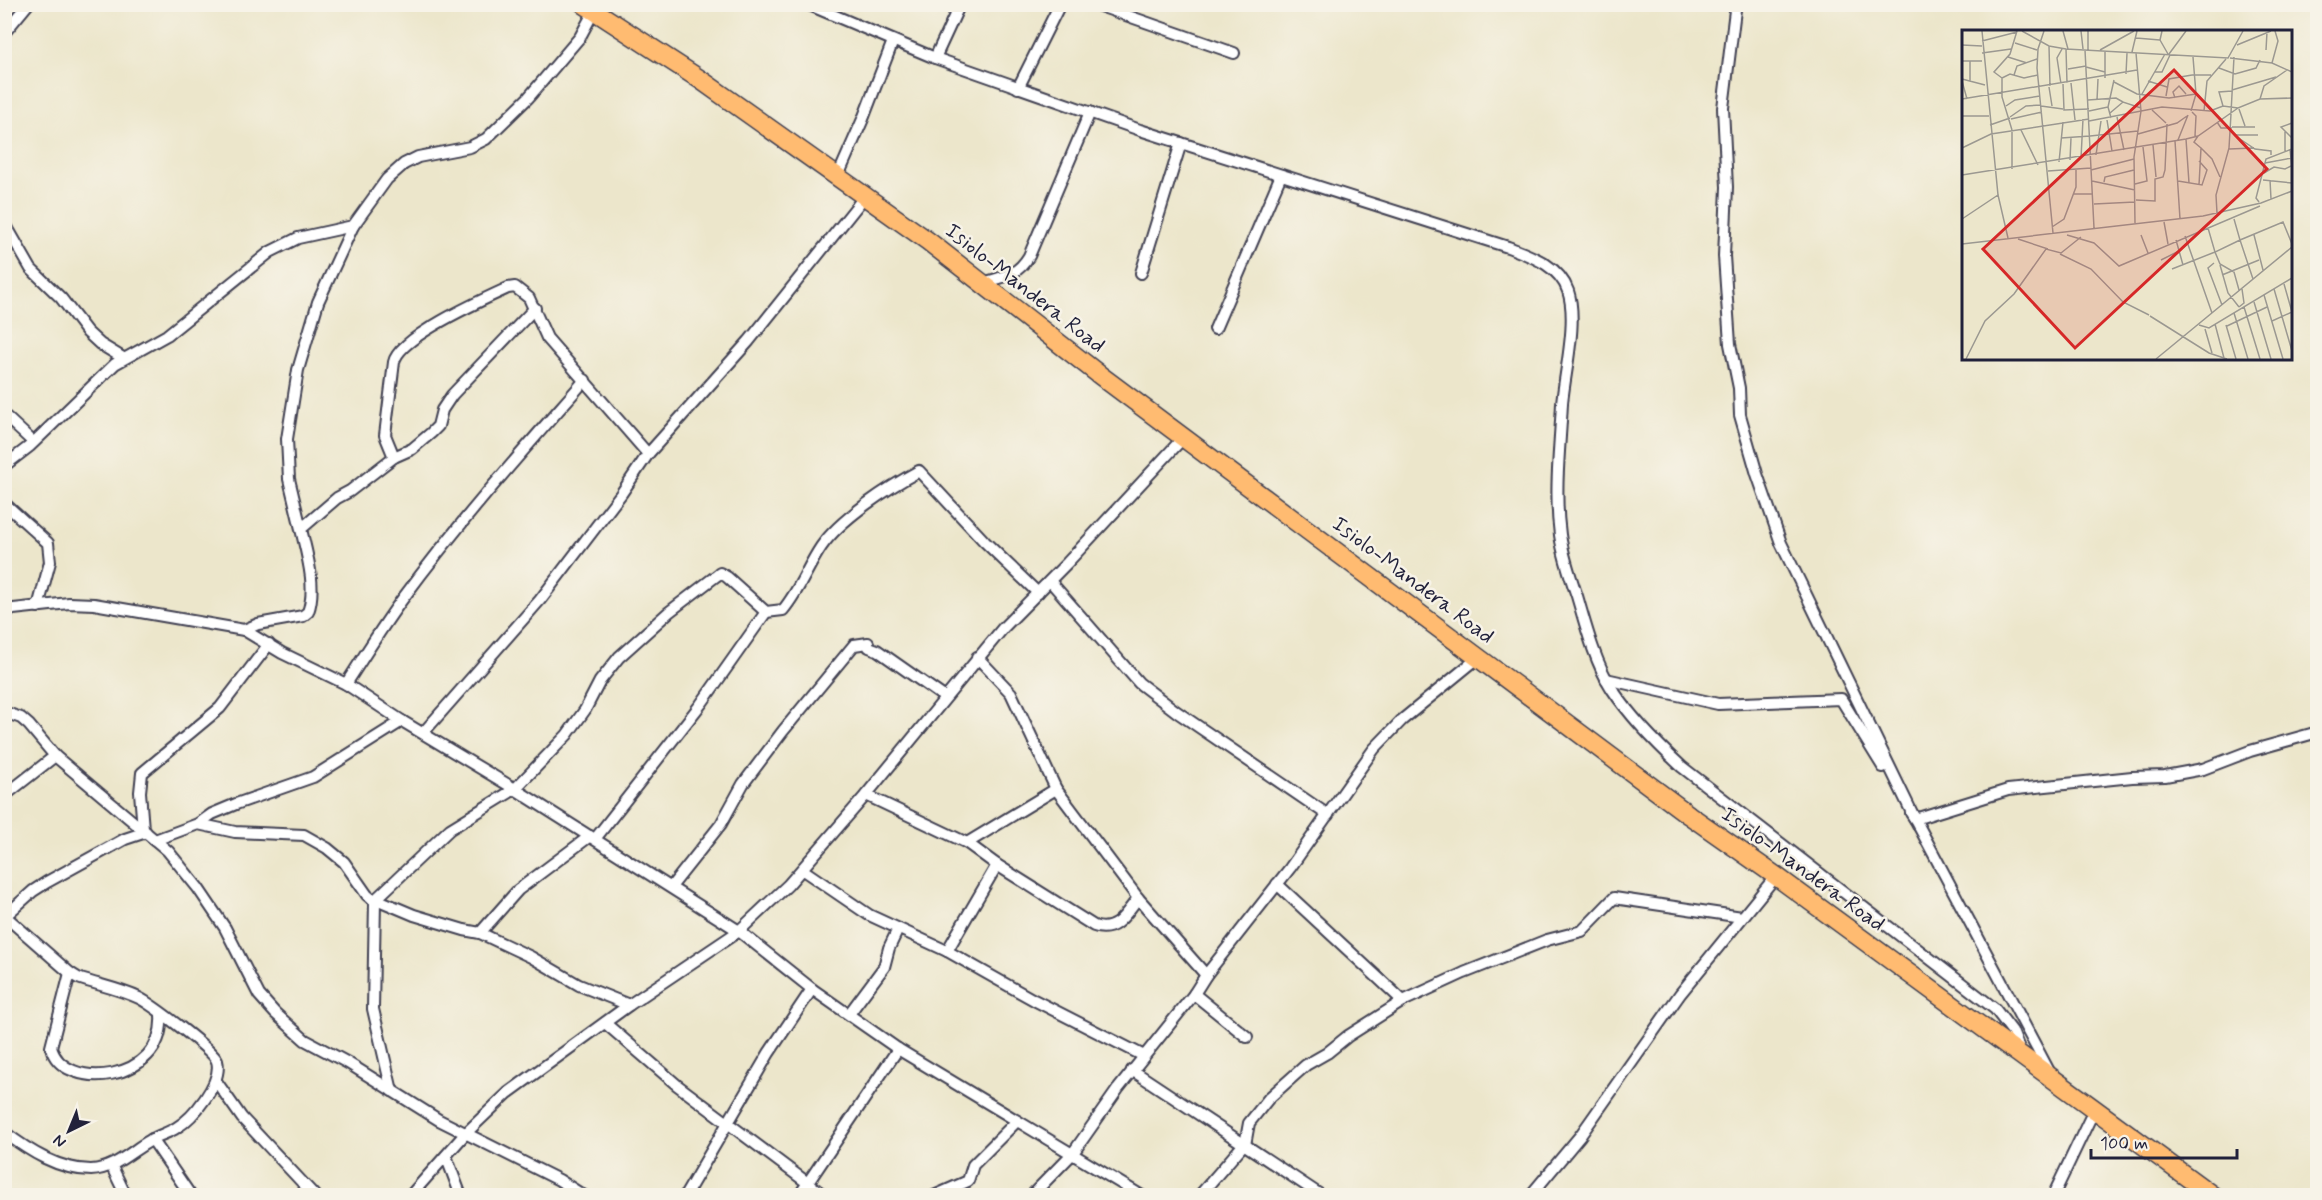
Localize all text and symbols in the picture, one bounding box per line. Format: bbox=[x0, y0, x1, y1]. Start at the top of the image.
inset map bbox=[1962, 30, 2292, 360]
street label: Isiolo-Mandera Road bbox=[939, 217, 1111, 360]
street label: Isiolo-Mandera Road bbox=[1326, 511, 1499, 651]
street label: Isiolo-Mandera Road bbox=[1715, 801, 1890, 938]
north arrow bbox=[39, 1101, 99, 1161]
scale bar bbox=[2091, 1122, 2236, 1160]
text: N bbox=[49, 1130, 71, 1152]
text: 100 m bbox=[2100, 1132, 2148, 1156]

